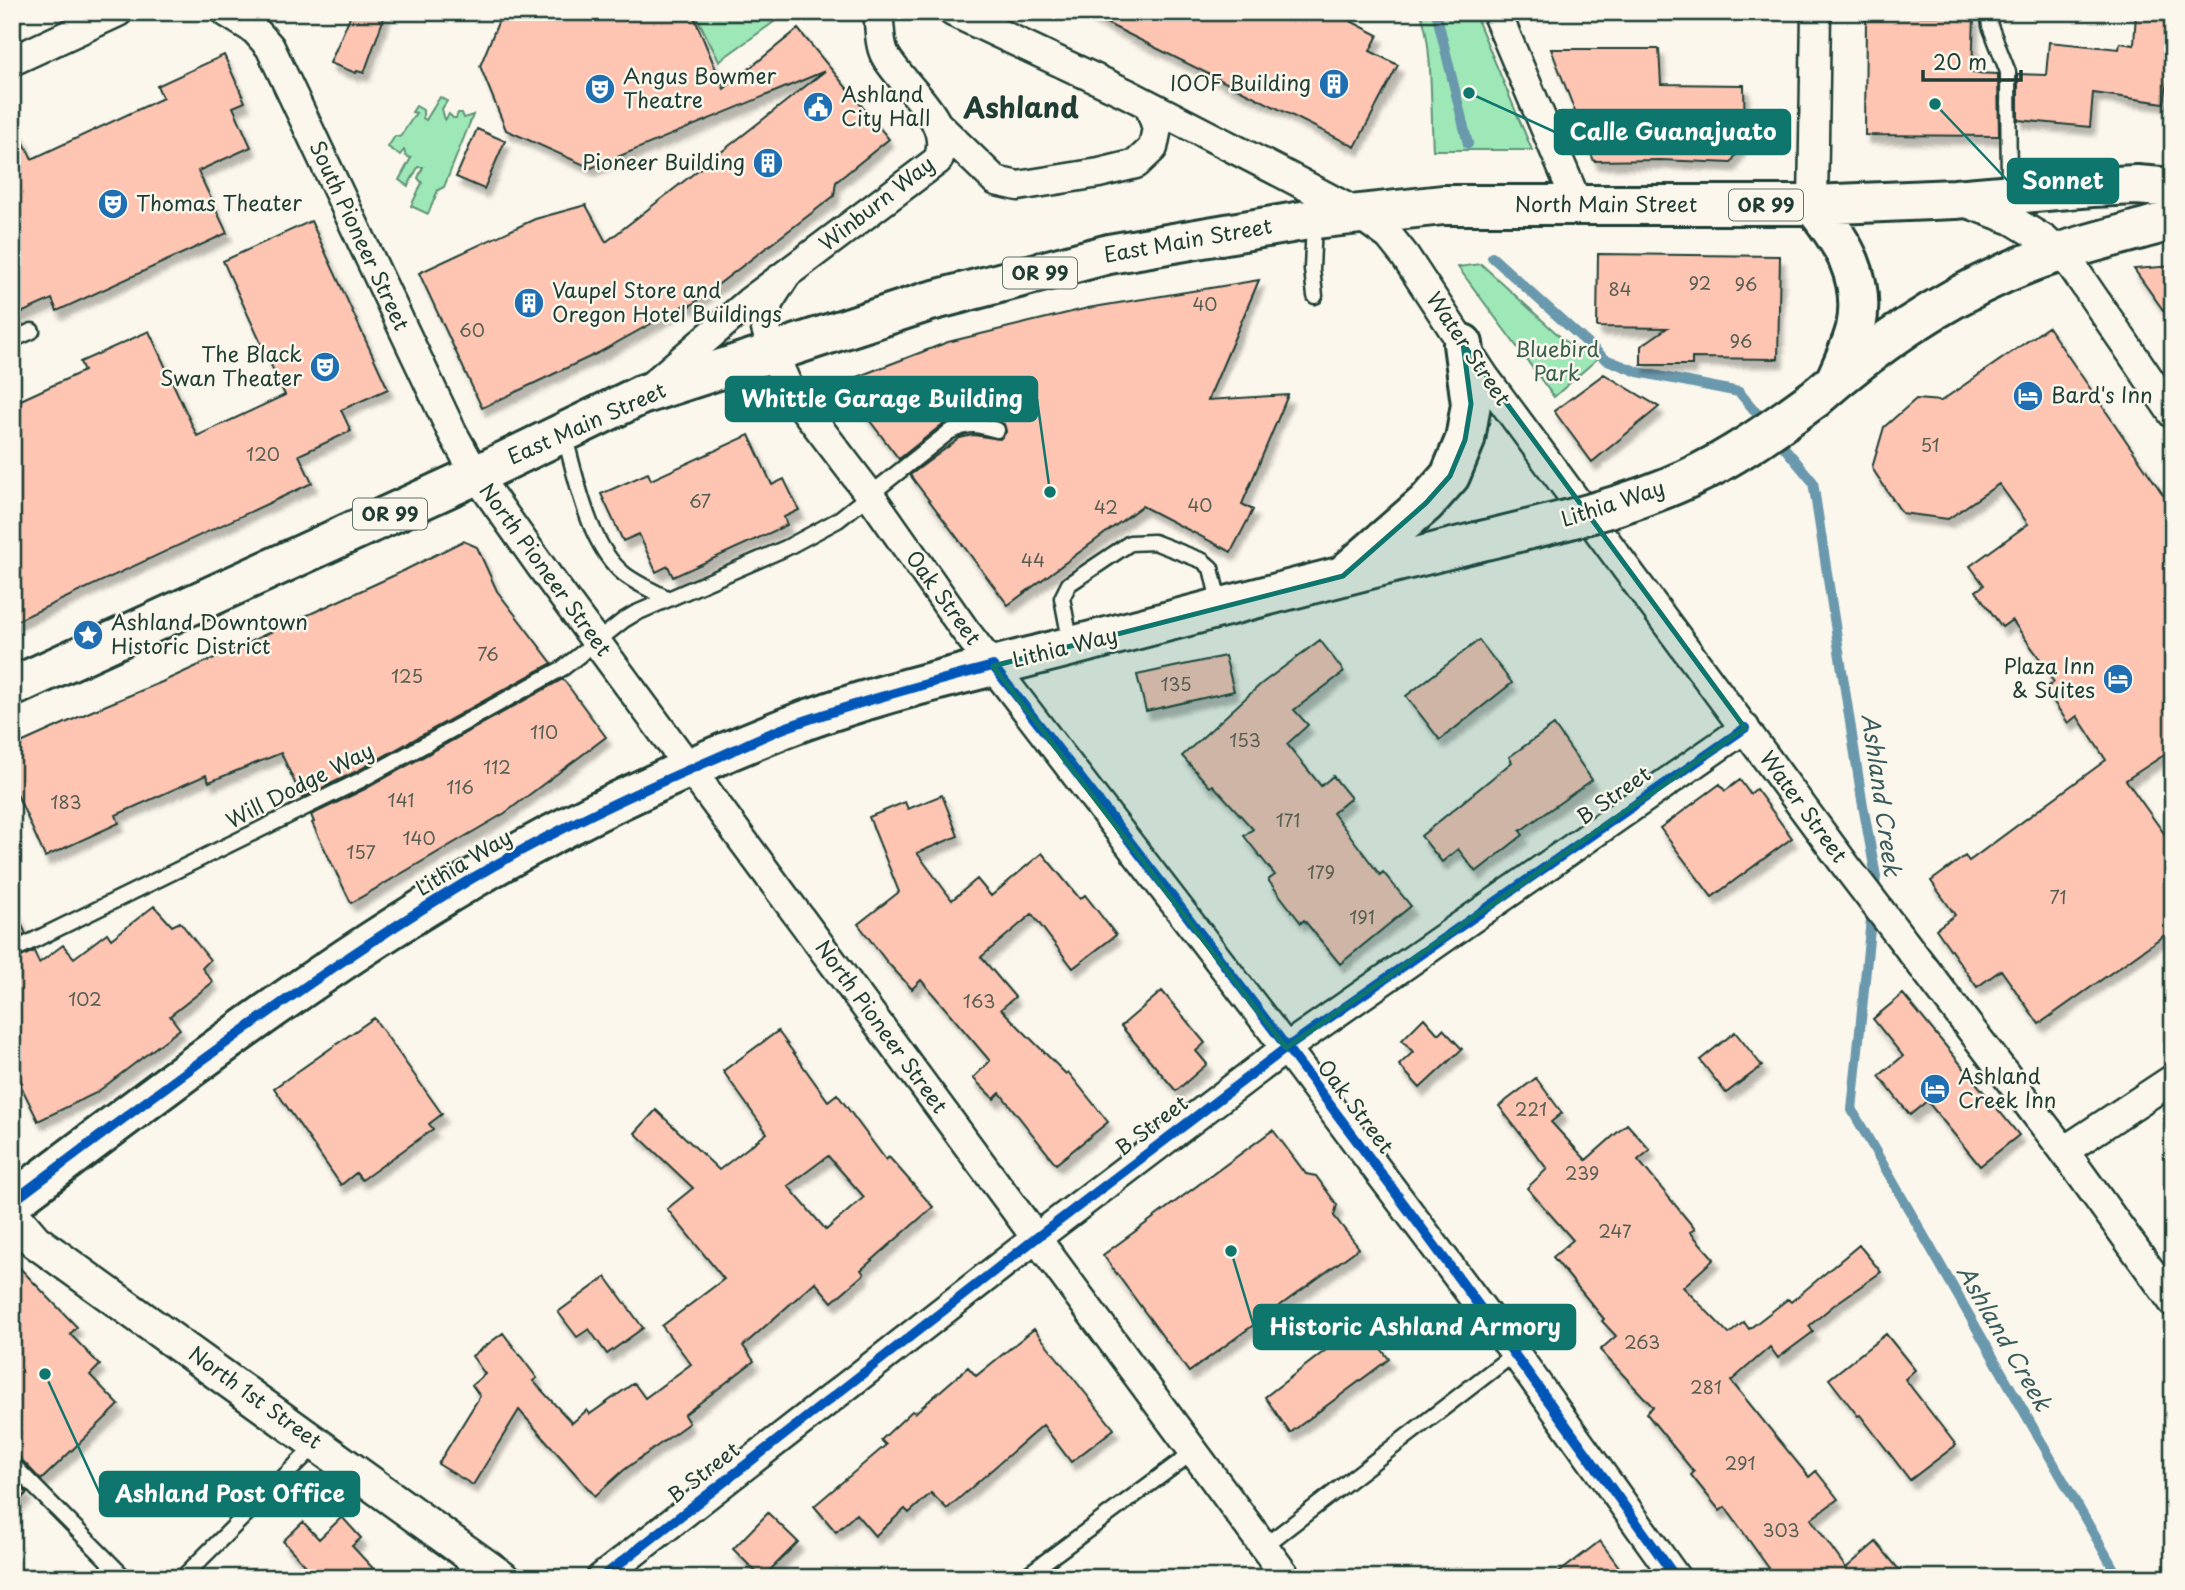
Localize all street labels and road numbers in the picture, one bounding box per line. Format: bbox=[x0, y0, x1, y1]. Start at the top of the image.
street label: South Pioneer Street bbox=[303, 135, 419, 335]
street label: Winburn Way bbox=[811, 147, 940, 258]
street label: North Main Street bbox=[1515, 187, 1697, 219]
road number: OR 99 bbox=[1729, 190, 1803, 220]
street label: East Main Street bbox=[1101, 208, 1274, 270]
road number: OR 99 bbox=[1003, 258, 1077, 288]
street label: Water Street bbox=[1420, 284, 1520, 411]
street label: East Main Street bbox=[502, 373, 670, 471]
street label: Lithia Way bbox=[1556, 470, 1668, 534]
street label: North Pioneer Street bbox=[473, 475, 621, 662]
road number: OR 99 bbox=[353, 499, 427, 530]
street label: Oak Street bbox=[899, 543, 990, 651]
street label: Lithia Way bbox=[1008, 618, 1121, 675]
street label: Will Dodge Way bbox=[220, 733, 379, 835]
street label: Water Street bbox=[1753, 743, 1856, 868]
street label: B Street bbox=[1569, 757, 1657, 832]
street label: Lithia Way bbox=[409, 820, 517, 903]
street label: North Pioneer Street bbox=[809, 932, 957, 1119]
street label: Oak Street bbox=[1311, 1052, 1403, 1160]
street label: B Street bbox=[1108, 1086, 1194, 1163]
street label: North 1st Street bbox=[183, 1337, 329, 1456]
street label: B Street bbox=[660, 1433, 746, 1510]

